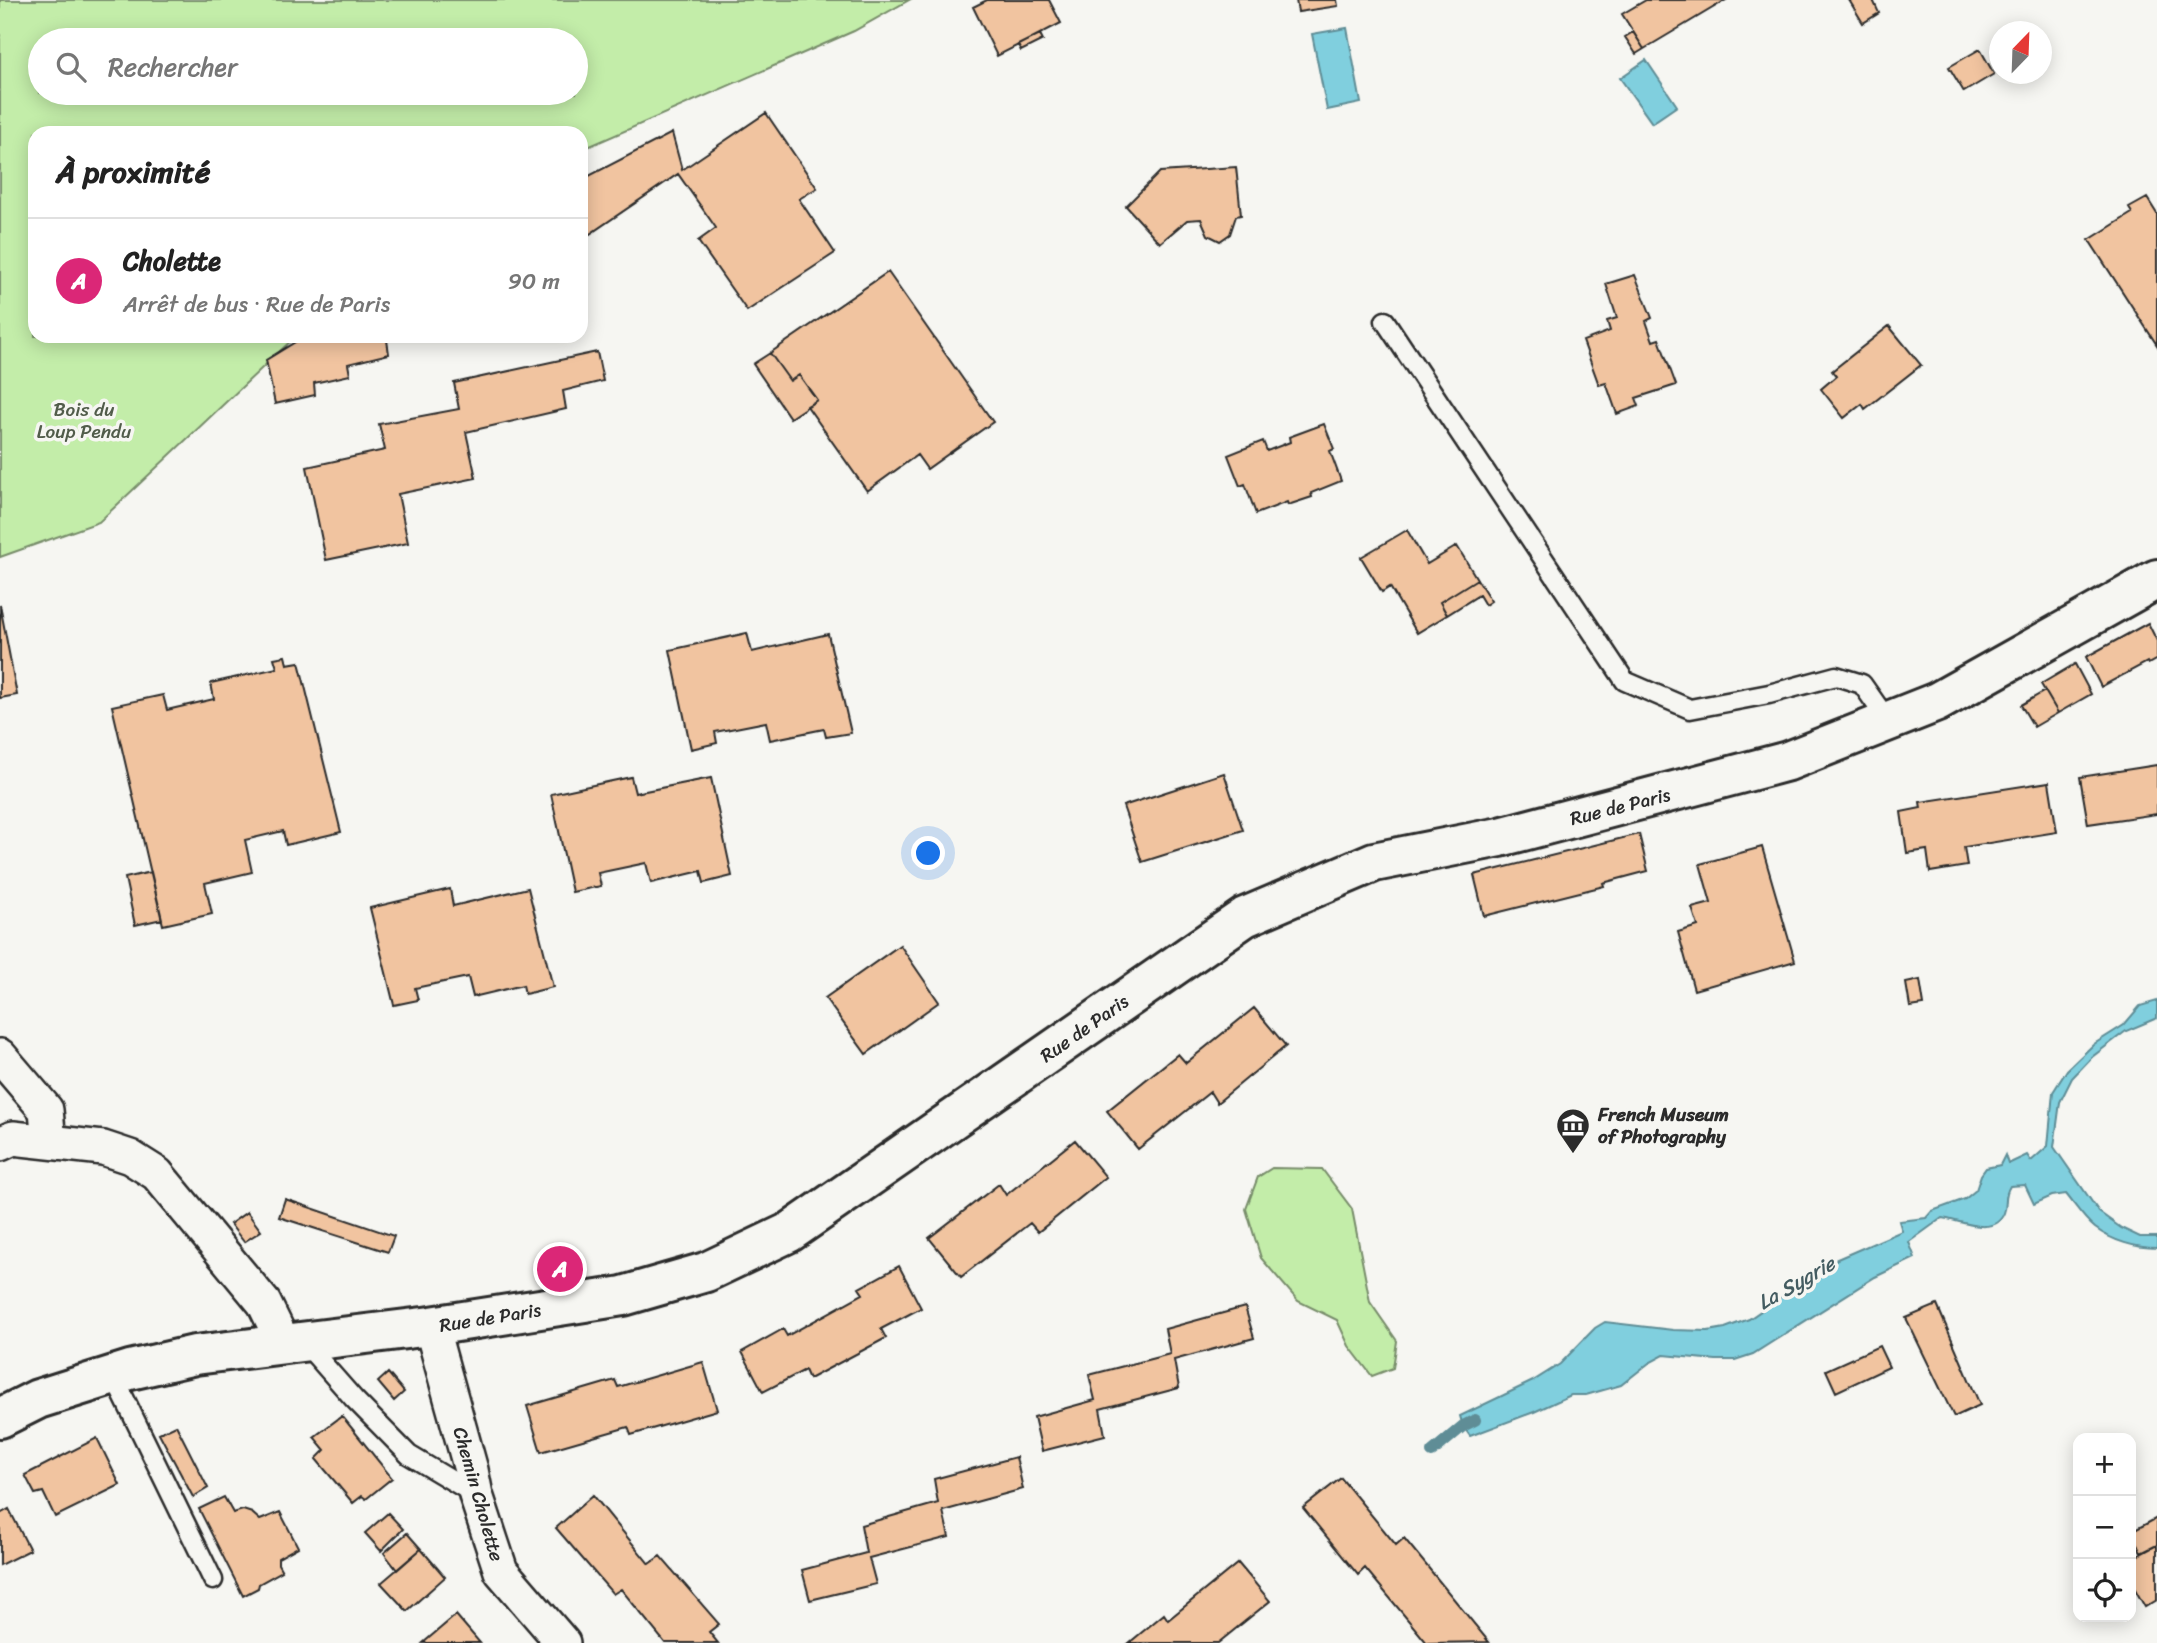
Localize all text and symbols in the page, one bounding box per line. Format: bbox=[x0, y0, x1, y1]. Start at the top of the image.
north arrow bbox=[1989, 21, 2052, 84]
search box bbox=[28, 28, 588, 105]
text: Rechercher bbox=[108, 44, 238, 90]
icon: search bbox=[52, 48, 90, 86]
text: À proximité bbox=[56, 145, 210, 199]
text: Cholette bbox=[123, 238, 221, 284]
text: A bbox=[71, 261, 87, 302]
text: 90 m bbox=[508, 261, 560, 302]
text: Arrêt de bus · Rue de Paris bbox=[123, 284, 390, 325]
park label: Bois du Loup Pendu bbox=[37, 393, 131, 448]
street label: Rue de Paris bbox=[1566, 778, 1674, 835]
your location bbox=[911, 836, 945, 870]
street label: Rue de Paris bbox=[1033, 985, 1136, 1071]
place label: French Museum of Photography bbox=[1597, 1098, 1729, 1153]
museum icon: French Museum of Photography bbox=[1554, 1106, 1592, 1155]
pin: A bbox=[537, 1243, 583, 1295]
water label: La Sygrie bbox=[1750, 1244, 1844, 1321]
street label: Rue de Paris bbox=[437, 1293, 543, 1342]
street label: Chemin Cholette bbox=[444, 1423, 514, 1565]
map controls bbox=[2073, 1433, 2136, 1622]
button: + bbox=[2073, 1433, 2136, 1496]
button: − bbox=[2073, 1496, 2136, 1559]
button: locate bbox=[2073, 1559, 2136, 1622]

